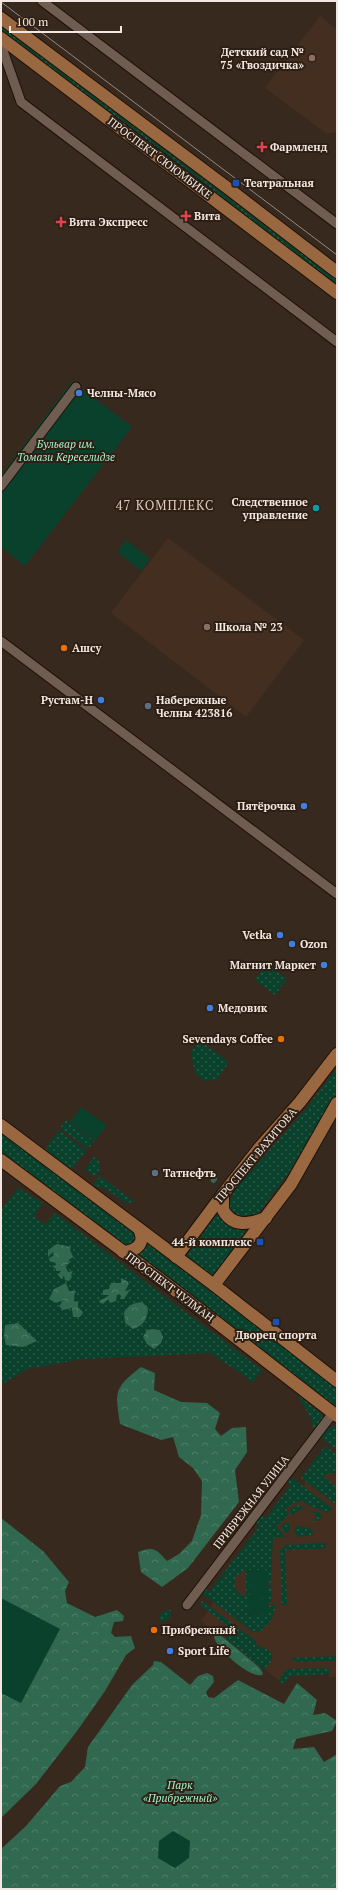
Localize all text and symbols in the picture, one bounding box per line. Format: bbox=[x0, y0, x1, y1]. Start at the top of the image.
scale bar bbox=[10, 8, 121, 34]
text: 100 m bbox=[16, 14, 49, 29]
place label: Детский сад № 75 «Гвоздичка» bbox=[220, 45, 304, 72]
marker: Детский сад № 75 «Гвоздичка» bbox=[307, 53, 317, 63]
street label: ПРОСПЕКТ СЮЮМБИКЕ bbox=[105, 114, 215, 202]
place label: Фармленд bbox=[270, 140, 328, 154]
marker: Фармленд bbox=[257, 142, 267, 152]
place label: Театральная bbox=[244, 176, 315, 190]
marker: Театральная bbox=[231, 178, 241, 188]
place label: Вита bbox=[194, 209, 221, 223]
marker: Вита bbox=[181, 211, 191, 221]
place label: Вита Экспресс bbox=[69, 215, 148, 229]
marker: Вита Экспресс bbox=[56, 217, 66, 227]
place label: Челны-Мясо bbox=[87, 386, 157, 400]
marker: Челны-Мясо bbox=[74, 388, 84, 398]
park label: Бульвар им. Томази Кереселидзе bbox=[17, 437, 115, 464]
place label: Следственное управление bbox=[232, 495, 308, 522]
district label: 47 КОМПЛЕКС bbox=[116, 496, 214, 514]
marker: Следственное управление bbox=[311, 503, 321, 513]
place label: Школа № 23 bbox=[215, 620, 283, 634]
marker: Школа № 23 bbox=[202, 622, 212, 632]
place label: Ашсу bbox=[72, 641, 101, 655]
marker: Ашсу bbox=[59, 643, 69, 653]
place label: Рустам-Н bbox=[41, 693, 94, 707]
place label: Набережные Челны 423816 bbox=[156, 693, 232, 720]
marker: Рустам-Н bbox=[96, 695, 106, 705]
marker: Набережные Челны 423816 bbox=[143, 701, 153, 711]
place label: Пятёрочка bbox=[237, 799, 296, 813]
marker: Пятёрочка bbox=[299, 801, 309, 811]
place label: Vetka bbox=[242, 928, 272, 942]
marker: Vetka bbox=[275, 930, 285, 940]
place label: Ozon bbox=[300, 937, 327, 951]
marker: Ozon bbox=[287, 939, 297, 949]
place label: Магнит Маркет bbox=[230, 958, 316, 972]
marker: Магнит Маркет bbox=[319, 960, 329, 970]
place label: Медовик bbox=[218, 1001, 268, 1015]
marker: Медовик bbox=[205, 1003, 215, 1013]
place label: Sevendays Coffee bbox=[183, 1032, 273, 1046]
marker: Sevendays Coffee bbox=[276, 1034, 286, 1044]
street label: ПРОСПЕКТ ВАХИТОВА bbox=[212, 1105, 300, 1205]
place label: Татнефть bbox=[163, 1166, 216, 1180]
marker: Татнефть bbox=[150, 1168, 160, 1178]
place label: 44-й комплекс bbox=[172, 1235, 253, 1249]
marker: 44-й комплекс bbox=[255, 1237, 265, 1247]
street label: ПРОСПЕКТ ЧУЛМАН bbox=[123, 1249, 217, 1325]
marker: Дворец спорта bbox=[271, 1317, 281, 1327]
place label: Дворец спорта bbox=[235, 1328, 317, 1342]
street label: ПРИБРЕЖНАЯ УЛИЦА bbox=[210, 1452, 292, 1552]
place label: Прибрежный bbox=[162, 1623, 236, 1637]
marker: Прибрежный bbox=[149, 1625, 159, 1635]
place label: Sport Life bbox=[178, 1644, 229, 1658]
marker: Sport Life bbox=[165, 1646, 175, 1656]
park label: Парк «Прибрежный» bbox=[143, 1778, 217, 1805]

